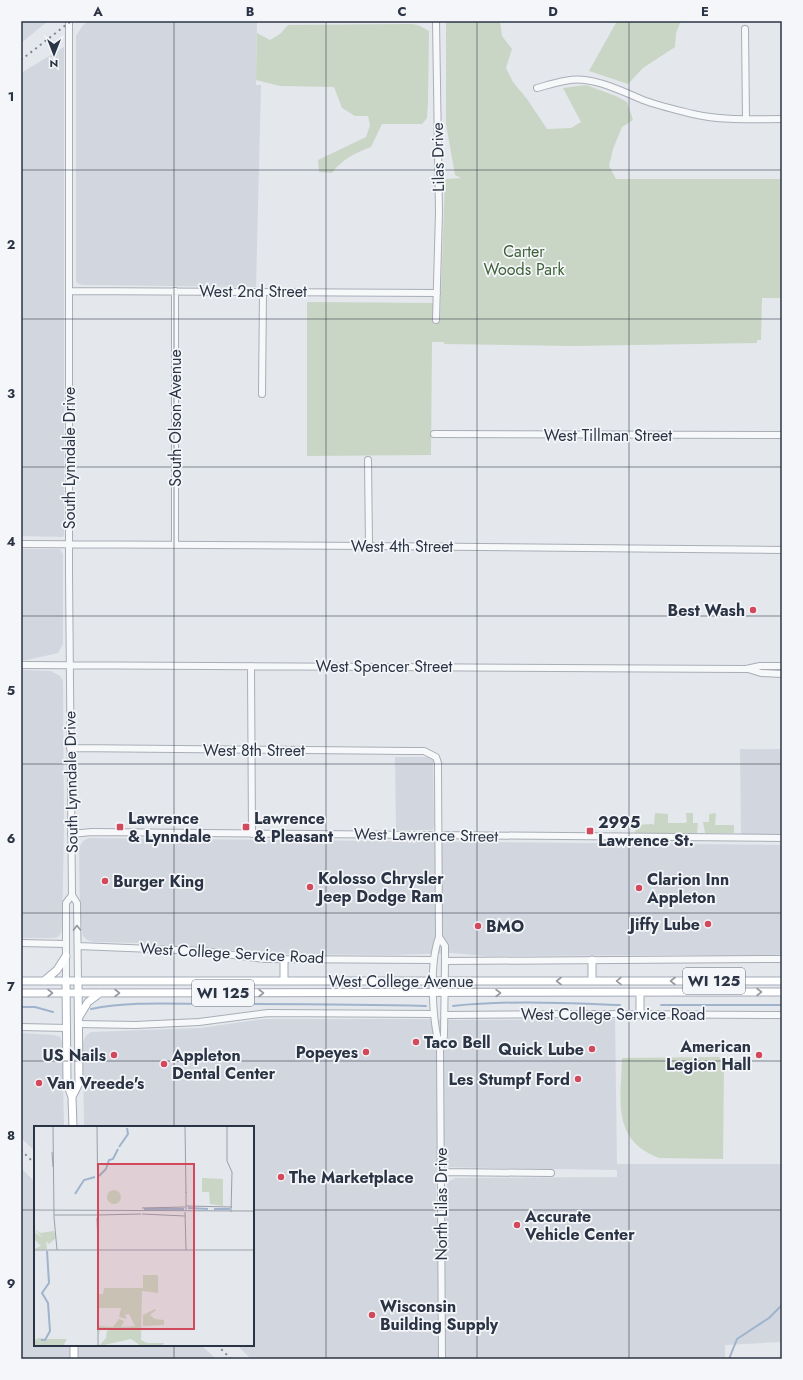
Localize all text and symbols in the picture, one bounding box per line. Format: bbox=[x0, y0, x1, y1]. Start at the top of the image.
text: A bbox=[92, 2, 103, 21]
text: B bbox=[246, 2, 255, 21]
text: C bbox=[397, 2, 407, 21]
text: D bbox=[548, 2, 558, 21]
text: E bbox=[701, 2, 709, 21]
north arrow bbox=[34, 34, 74, 74]
text: N bbox=[50, 56, 58, 72]
text: 1 bbox=[8, 87, 14, 106]
street label: Lilas Drive bbox=[426, 122, 450, 192]
text: 2 bbox=[7, 235, 15, 254]
park label: Carter Woods Park bbox=[484, 240, 565, 281]
street label: West 2nd Street bbox=[199, 280, 307, 303]
street label: South Olson Avenue bbox=[164, 349, 187, 487]
text: 3 bbox=[7, 384, 15, 403]
street label: South Lynndale Drive bbox=[58, 387, 81, 529]
street label: West Tillman Street bbox=[544, 424, 672, 447]
text: 4 bbox=[6, 532, 16, 551]
street label: West 4th Street bbox=[351, 535, 453, 558]
place label: Best Wash bbox=[668, 599, 745, 622]
marker: Best Wash bbox=[748, 605, 758, 615]
street label: West Spencer Street bbox=[316, 655, 453, 678]
text: 5 bbox=[7, 681, 15, 700]
street label: South Lynndale Drive bbox=[58, 711, 84, 853]
street label: West 8th Street bbox=[203, 739, 305, 762]
place label: Lawrence & Lynndale bbox=[128, 807, 211, 848]
place label: Lawrence & Pleasant bbox=[254, 807, 334, 848]
place label: 2995 Lawrence St. bbox=[598, 811, 694, 852]
marker: Lawrence & Lynndale bbox=[115, 822, 125, 832]
marker: Lawrence & Pleasant bbox=[241, 822, 251, 832]
street label: West Lawrence Street bbox=[354, 822, 499, 848]
marker: 2995 Lawrence St. bbox=[585, 826, 595, 836]
text: 6 bbox=[7, 829, 16, 848]
place label: Kolosso Chrysler Jeep Dodge Ram bbox=[315, 867, 444, 908]
place label: Clarion Inn Appleton bbox=[646, 868, 729, 909]
place label: Burger King bbox=[113, 870, 204, 893]
marker: Burger King bbox=[100, 876, 110, 886]
marker: Kolosso Chrysler Jeep Dodge Ram bbox=[305, 882, 315, 892]
marker: Clarion Inn Appleton bbox=[634, 883, 644, 893]
place label: Jiffy Lube bbox=[627, 913, 700, 936]
place label: BMO bbox=[486, 915, 524, 938]
marker: Jiffy Lube bbox=[703, 919, 713, 929]
marker: BMO bbox=[473, 921, 483, 931]
one-way arrow bbox=[73, 925, 81, 931]
street label: West College Service Road bbox=[139, 937, 325, 969]
road number: WI 125 bbox=[683, 968, 745, 994]
street label: West College Avenue bbox=[328, 970, 474, 993]
text: 7 bbox=[7, 977, 15, 996]
one-way arrow bbox=[556, 977, 562, 985]
one-way arrow bbox=[616, 977, 622, 985]
one-way arrow bbox=[670, 977, 676, 985]
road number: WI 125 bbox=[192, 980, 254, 1006]
one-way arrow bbox=[756, 988, 762, 996]
one-way arrow bbox=[47, 989, 53, 997]
one-way arrow bbox=[114, 989, 120, 997]
one-way arrow bbox=[258, 989, 264, 997]
one-way arrow bbox=[495, 989, 501, 997]
street label: West College Service Road bbox=[521, 1003, 705, 1026]
place label: Taco Bell bbox=[424, 1031, 491, 1054]
place label: American Legion Hall bbox=[666, 1035, 751, 1076]
marker: Taco Bell bbox=[411, 1037, 421, 1047]
place label: Quick Lube bbox=[498, 1038, 584, 1061]
place label: Popeyes bbox=[296, 1041, 358, 1064]
place label: US Nails bbox=[43, 1044, 106, 1067]
place label: Appleton Dental Center bbox=[171, 1044, 276, 1085]
marker: Quick Lube bbox=[587, 1044, 597, 1054]
marker: Popeyes bbox=[361, 1047, 371, 1057]
marker: US Nails bbox=[109, 1050, 119, 1060]
marker: American Legion Hall bbox=[754, 1050, 764, 1060]
marker: Appleton Dental Center bbox=[159, 1059, 169, 1069]
place label: Les Stumpf Ford bbox=[448, 1068, 570, 1091]
place label: Van Vreede's bbox=[46, 1072, 144, 1095]
marker: Les Stumpf Ford bbox=[573, 1074, 583, 1084]
marker: Van Vreede's bbox=[34, 1078, 44, 1088]
text: 8 bbox=[7, 1126, 15, 1145]
inset map bbox=[34, 1126, 254, 1346]
street label: North Lilas Drive bbox=[430, 1147, 453, 1261]
place label: The Marketplace bbox=[289, 1166, 414, 1189]
marker: The Marketplace bbox=[276, 1172, 286, 1182]
place label: Accurate Vehicle Center bbox=[524, 1205, 635, 1246]
marker: Accurate Vehicle Center bbox=[512, 1220, 522, 1230]
text: 9 bbox=[7, 1274, 16, 1293]
place label: Wisconsin Building Supply bbox=[380, 1295, 499, 1336]
marker: Wisconsin Building Supply bbox=[367, 1310, 377, 1320]

